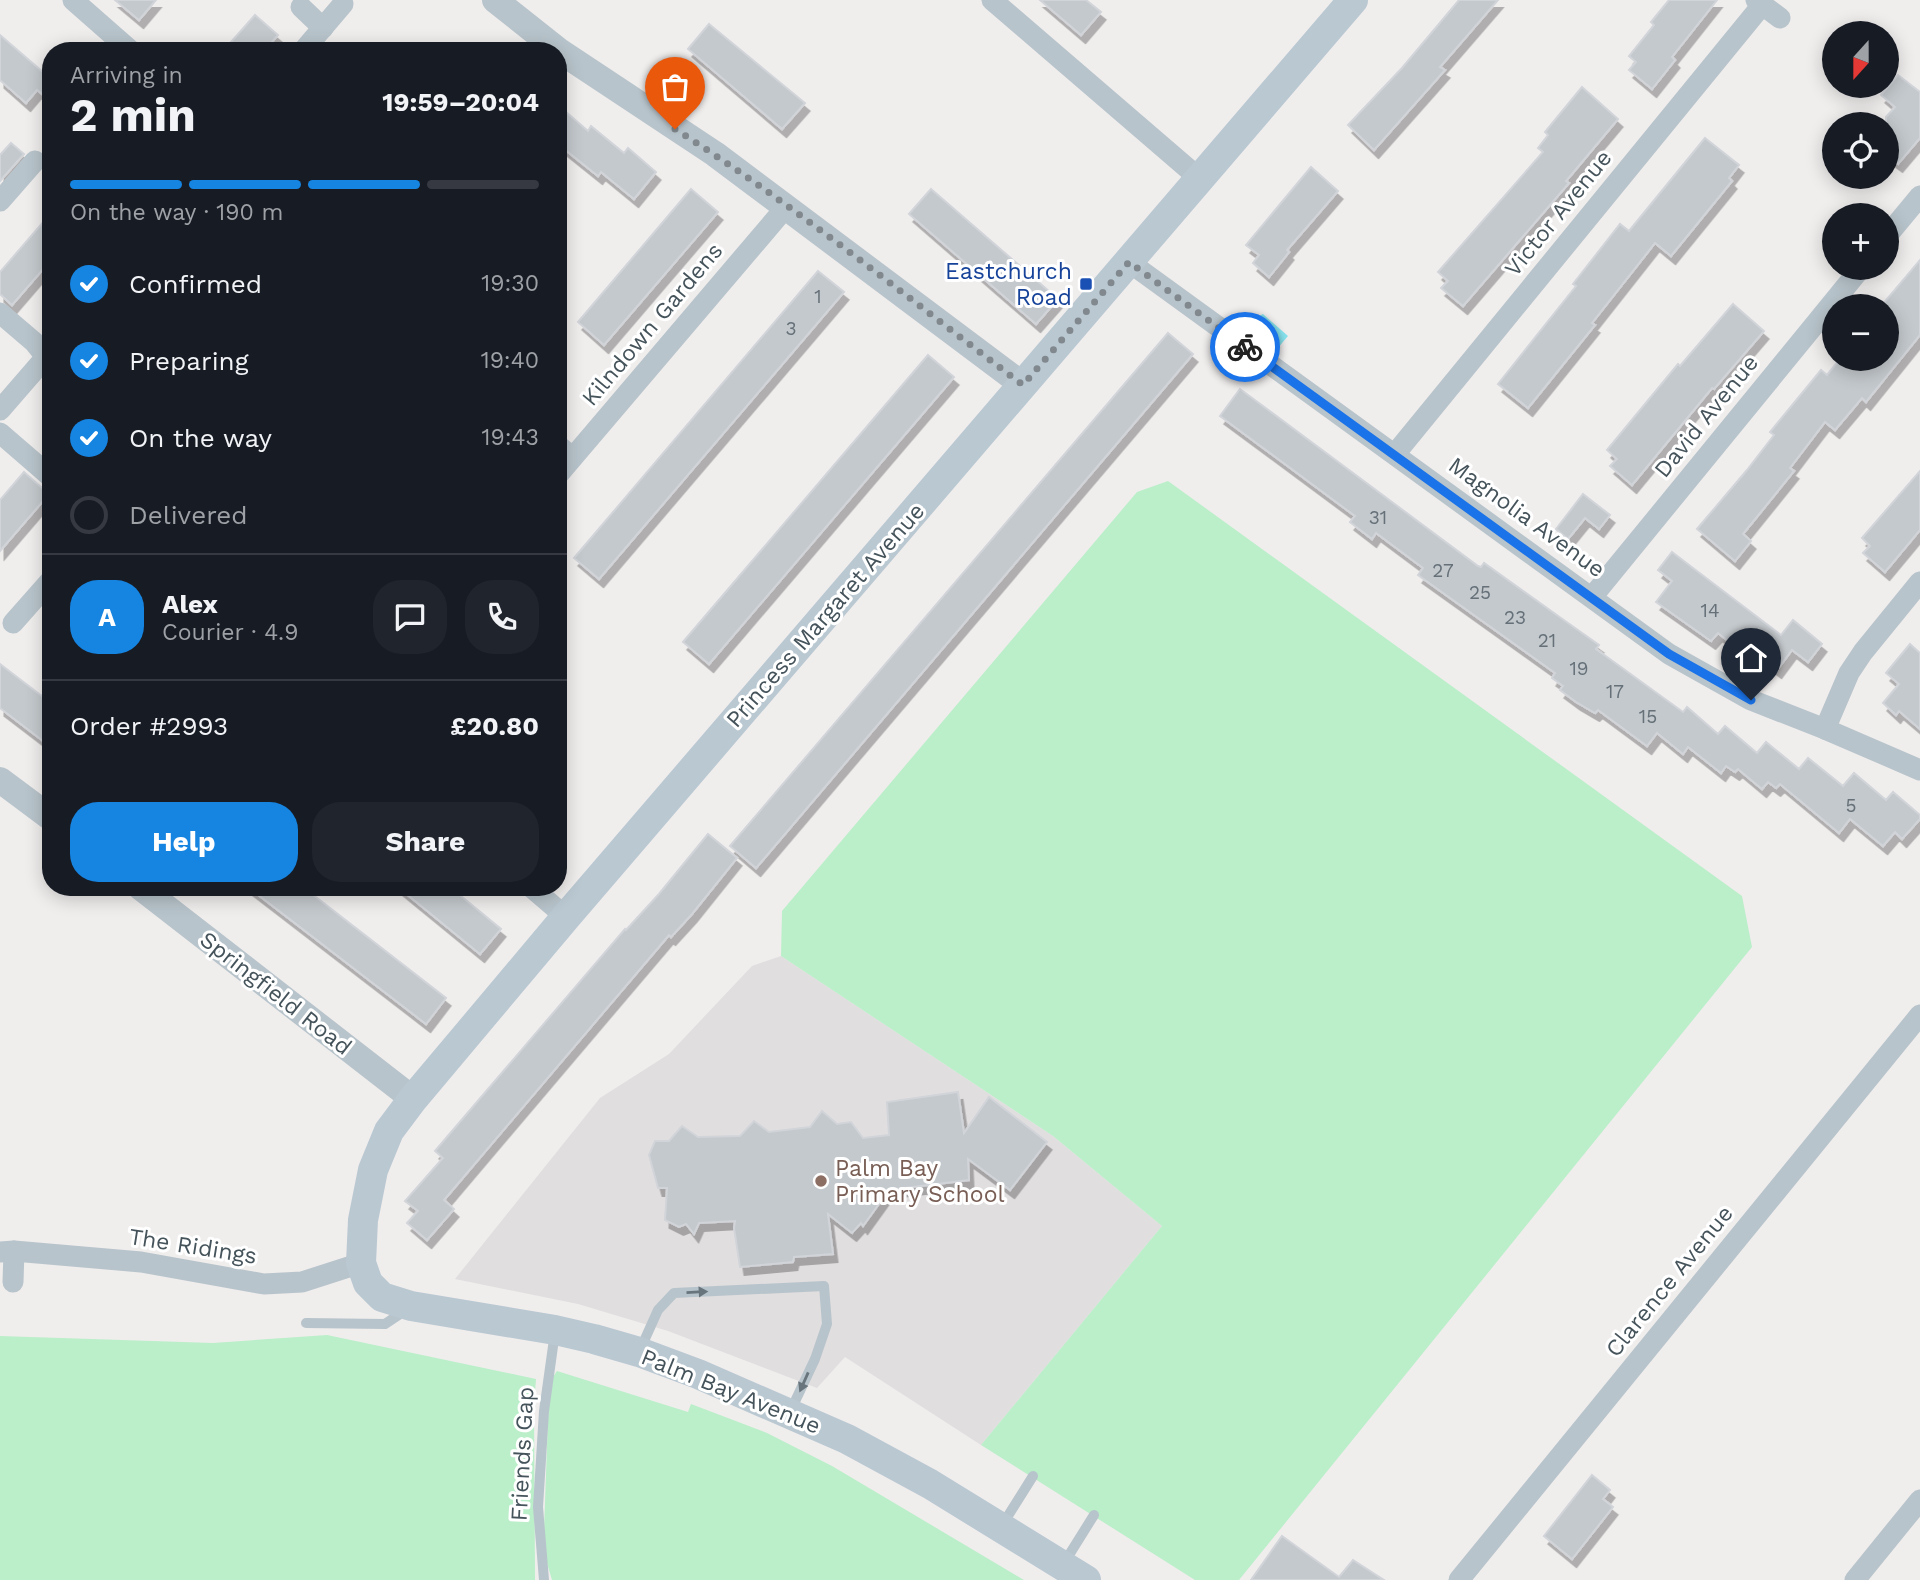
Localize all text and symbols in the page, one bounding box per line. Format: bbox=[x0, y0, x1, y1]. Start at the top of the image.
north arrow bbox=[1822, 21, 1899, 98]
map controls bbox=[1822, 21, 1899, 371]
pin bbox=[645, 57, 705, 129]
text: Arriving in bbox=[70, 62, 183, 89]
icon: bag bbox=[656, 68, 694, 106]
text: 19:59–20:04 bbox=[382, 87, 539, 117]
text: 2 min bbox=[70, 88, 196, 142]
button: locate bbox=[1822, 112, 1899, 189]
street label: Victor Avenue bbox=[1499, 145, 1617, 282]
text: On the way · 190 m bbox=[70, 199, 283, 226]
button: + bbox=[1822, 203, 1899, 280]
street label: Kilndown Gardens bbox=[576, 237, 728, 411]
place label: Eastchurch Road bbox=[945, 258, 1072, 311]
icon: check bbox=[70, 265, 108, 303]
text: Confirmed bbox=[129, 269, 262, 299]
text: 19:30 bbox=[481, 270, 539, 297]
marker: Eastchurch Road bbox=[1078, 276, 1094, 292]
house number: 1 bbox=[814, 285, 822, 308]
button: − bbox=[1822, 294, 1899, 371]
courier bbox=[1210, 312, 1280, 382]
house number: 3 bbox=[785, 317, 797, 340]
icon: bike bbox=[1226, 328, 1264, 366]
icon: check bbox=[70, 342, 108, 380]
text: Preparing bbox=[129, 346, 249, 376]
text: 19:40 bbox=[481, 347, 539, 374]
street label: David Avenue bbox=[1649, 350, 1764, 483]
icon: check bbox=[70, 419, 108, 457]
text: On the way bbox=[129, 423, 272, 453]
text: 19:43 bbox=[482, 424, 539, 451]
street label: Magnolia Avenue bbox=[1443, 452, 1610, 583]
street label: Princess Margaret Avenue bbox=[721, 498, 930, 733]
text: Delivered bbox=[129, 500, 248, 530]
house number: 31 bbox=[1369, 506, 1387, 529]
house number: 27 bbox=[1432, 559, 1454, 582]
button: chat bbox=[373, 580, 447, 654]
button: phone bbox=[465, 580, 539, 654]
house number: 25 bbox=[1469, 581, 1491, 604]
text: Alex bbox=[162, 589, 218, 619]
house number: 14 bbox=[1700, 599, 1720, 622]
text: A bbox=[98, 602, 116, 632]
house number: 23 bbox=[1504, 606, 1526, 629]
text: Courier · 4.9 bbox=[162, 619, 298, 646]
pin bbox=[1721, 628, 1781, 700]
house number: 21 bbox=[1538, 629, 1556, 652]
icon: home bbox=[1732, 639, 1770, 677]
house number: 19 bbox=[1569, 657, 1589, 680]
house number: 17 bbox=[1606, 680, 1624, 703]
house number: 15 bbox=[1639, 705, 1657, 728]
text: Order #2993 bbox=[70, 711, 228, 741]
text: £20.80 bbox=[450, 711, 539, 741]
house number: 5 bbox=[1845, 794, 1857, 817]
button: Help bbox=[70, 802, 298, 882]
button: Share bbox=[312, 802, 539, 882]
street label: Springfield Road bbox=[195, 926, 357, 1061]
place label: Palm Bay Primary School bbox=[835, 1155, 1005, 1208]
marker: Palm Bay Primary School bbox=[813, 1173, 829, 1189]
street label: Clarence Avenue bbox=[1600, 1200, 1739, 1362]
street label: The Ridings bbox=[127, 1223, 259, 1270]
one-way arrow bbox=[686, 1286, 708, 1297]
street label: Palm Bay Avenue bbox=[637, 1343, 824, 1440]
one-way arrow bbox=[798, 1371, 809, 1392]
street label: Friends Gap bbox=[505, 1386, 540, 1522]

